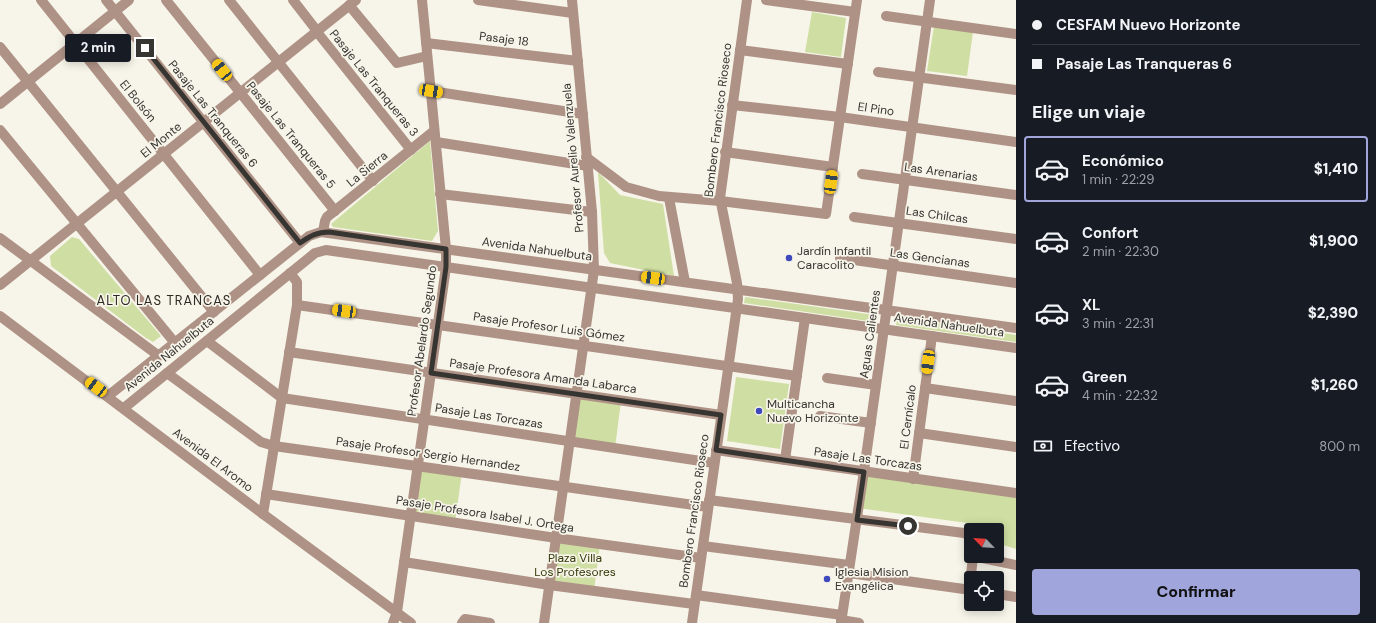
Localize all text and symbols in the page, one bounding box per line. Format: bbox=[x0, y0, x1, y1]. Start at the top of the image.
text: CESFAM Nuevo Horizonte bbox=[1056, 15, 1240, 35]
street label: Pasaje Las Tranqueras 3 bbox=[326, 26, 422, 140]
street label: Pasaje 18 bbox=[478, 28, 530, 50]
callout: 2 min bbox=[65, 34, 131, 62]
text: 2 min bbox=[81, 39, 115, 56]
route end bbox=[136, 39, 154, 57]
street label: Bombero Francisco Rioseco bbox=[701, 42, 735, 198]
text: Pasaje Las Tranqueras 6 bbox=[1056, 54, 1232, 74]
street label: Pasaje Las Tranqueras 6 bbox=[165, 57, 261, 171]
car bbox=[210, 57, 234, 83]
street label: El Bolsón bbox=[116, 77, 160, 125]
street label: Pasaje Las Tranqueras 5 bbox=[243, 78, 339, 192]
car bbox=[418, 83, 444, 99]
street label: Profesor Aurelio Valenzuela bbox=[558, 83, 588, 233]
street label: El Pino bbox=[857, 99, 895, 119]
text: Elige un viaje bbox=[1032, 100, 1146, 124]
street label: El Monte bbox=[137, 119, 185, 161]
street label: La Sierra bbox=[343, 148, 391, 190]
icon: car bbox=[1034, 151, 1070, 187]
text: Económico bbox=[1082, 151, 1164, 171]
street label: Las Arenarias bbox=[903, 159, 979, 185]
text: $1,410 bbox=[1314, 159, 1358, 179]
car bbox=[823, 169, 839, 195]
text: 1 min · 22:29 bbox=[1082, 171, 1154, 188]
street label: Las Chilcas bbox=[905, 203, 969, 227]
icon: car bbox=[1034, 223, 1070, 259]
text: Confort bbox=[1082, 223, 1139, 243]
text: $1,900 bbox=[1309, 231, 1358, 251]
street label: Avenida Nahuelbuta bbox=[481, 233, 593, 265]
place label: Jardín Infantil Caracolito bbox=[797, 243, 871, 273]
text: 2 min · 22:30 bbox=[1082, 243, 1159, 260]
street label: Las Gencianas bbox=[889, 244, 971, 272]
marker: Jardín Infantil Caracolito bbox=[784, 253, 794, 263]
street label: Profesor Abelardo Segundo bbox=[403, 265, 441, 417]
car bbox=[640, 270, 666, 286]
street label: Aguas Calientes bbox=[856, 289, 884, 379]
district label: ALTO LAS TRANCAS bbox=[97, 292, 231, 309]
icon: car bbox=[1034, 295, 1070, 331]
text: XL bbox=[1082, 295, 1100, 315]
car bbox=[331, 303, 357, 319]
text: $2,390 bbox=[1308, 303, 1358, 323]
street label: Pasaje Profesor Luis Gómez bbox=[472, 308, 626, 346]
street label: Avenida Nahuelbuta bbox=[893, 309, 1005, 341]
street label: Avenida Nahuelbuta bbox=[121, 313, 217, 395]
text: 3 min · 22:31 bbox=[1082, 315, 1154, 332]
car bbox=[920, 349, 936, 375]
street label: Pasaje Profesora Amanda Labarca bbox=[448, 355, 638, 397]
icon: car bbox=[1034, 367, 1070, 403]
text: Green bbox=[1082, 367, 1127, 387]
car bbox=[83, 375, 109, 399]
text: $1,260 bbox=[1311, 375, 1358, 395]
street label: El Cernícalo bbox=[896, 384, 920, 450]
text: 4 min · 22:32 bbox=[1082, 387, 1158, 404]
place label: Multicancha Nuevo Horizonte bbox=[767, 396, 859, 426]
street label: Pasaje Las Torcazas bbox=[434, 400, 544, 432]
marker: Multicancha Nuevo Horizonte bbox=[754, 406, 764, 416]
street label: Avenida El Aromo bbox=[169, 424, 257, 496]
street label: Pasaje Profesor Sergio Hernandez bbox=[335, 433, 521, 475]
street label: Bombero Francisco Rioseco bbox=[675, 433, 713, 589]
icon: cash bbox=[1032, 435, 1054, 457]
text: Efectivo bbox=[1064, 436, 1120, 456]
text: 800 m bbox=[1319, 438, 1360, 455]
street label: Pasaje Las Torcazas bbox=[813, 443, 923, 475]
street label: Pasaje Profesora Isabel J. Ortega bbox=[395, 492, 575, 536]
route start bbox=[899, 517, 917, 535]
north arrow bbox=[964, 523, 1004, 563]
map controls bbox=[964, 523, 1004, 611]
park label: Plaza Villa Los Profesores bbox=[534, 550, 616, 580]
place label: Iglesia Mision Evangélica bbox=[835, 564, 909, 594]
button: Confirmar bbox=[1032, 569, 1360, 615]
button: locate bbox=[964, 571, 1004, 611]
marker: Iglesia Mision Evangélica bbox=[822, 574, 832, 584]

